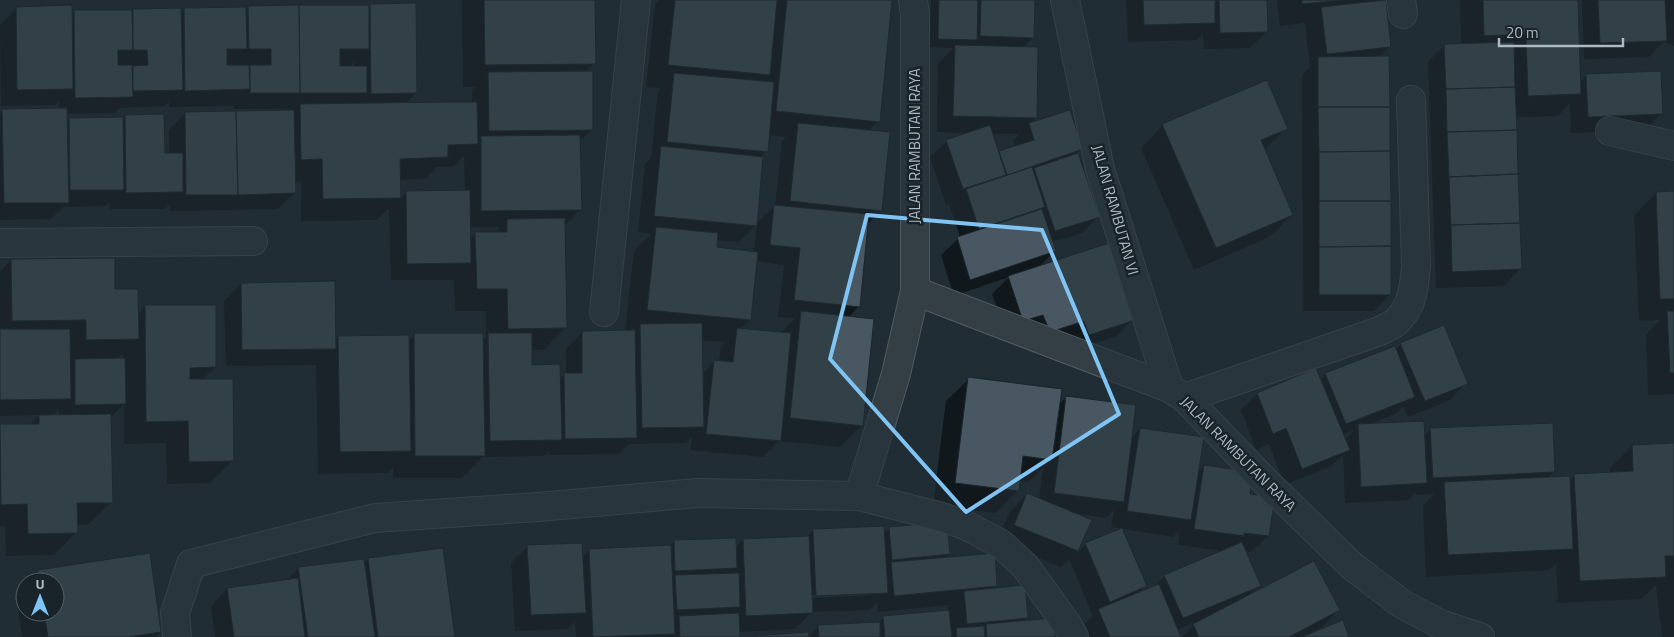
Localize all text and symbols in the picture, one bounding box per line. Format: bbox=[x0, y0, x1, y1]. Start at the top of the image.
scale bar bbox=[1499, 15, 1623, 47]
text: 20 m bbox=[1506, 21, 1539, 44]
street label: JALAN RAMBUTAN RAYA bbox=[903, 68, 926, 224]
street label: JALAN RAMBUTAN VI bbox=[1086, 142, 1145, 278]
street label: JALAN RAMBUTAN RAYA bbox=[1175, 390, 1302, 517]
north arrow bbox=[15, 572, 65, 622]
text: U bbox=[35, 573, 45, 594]

